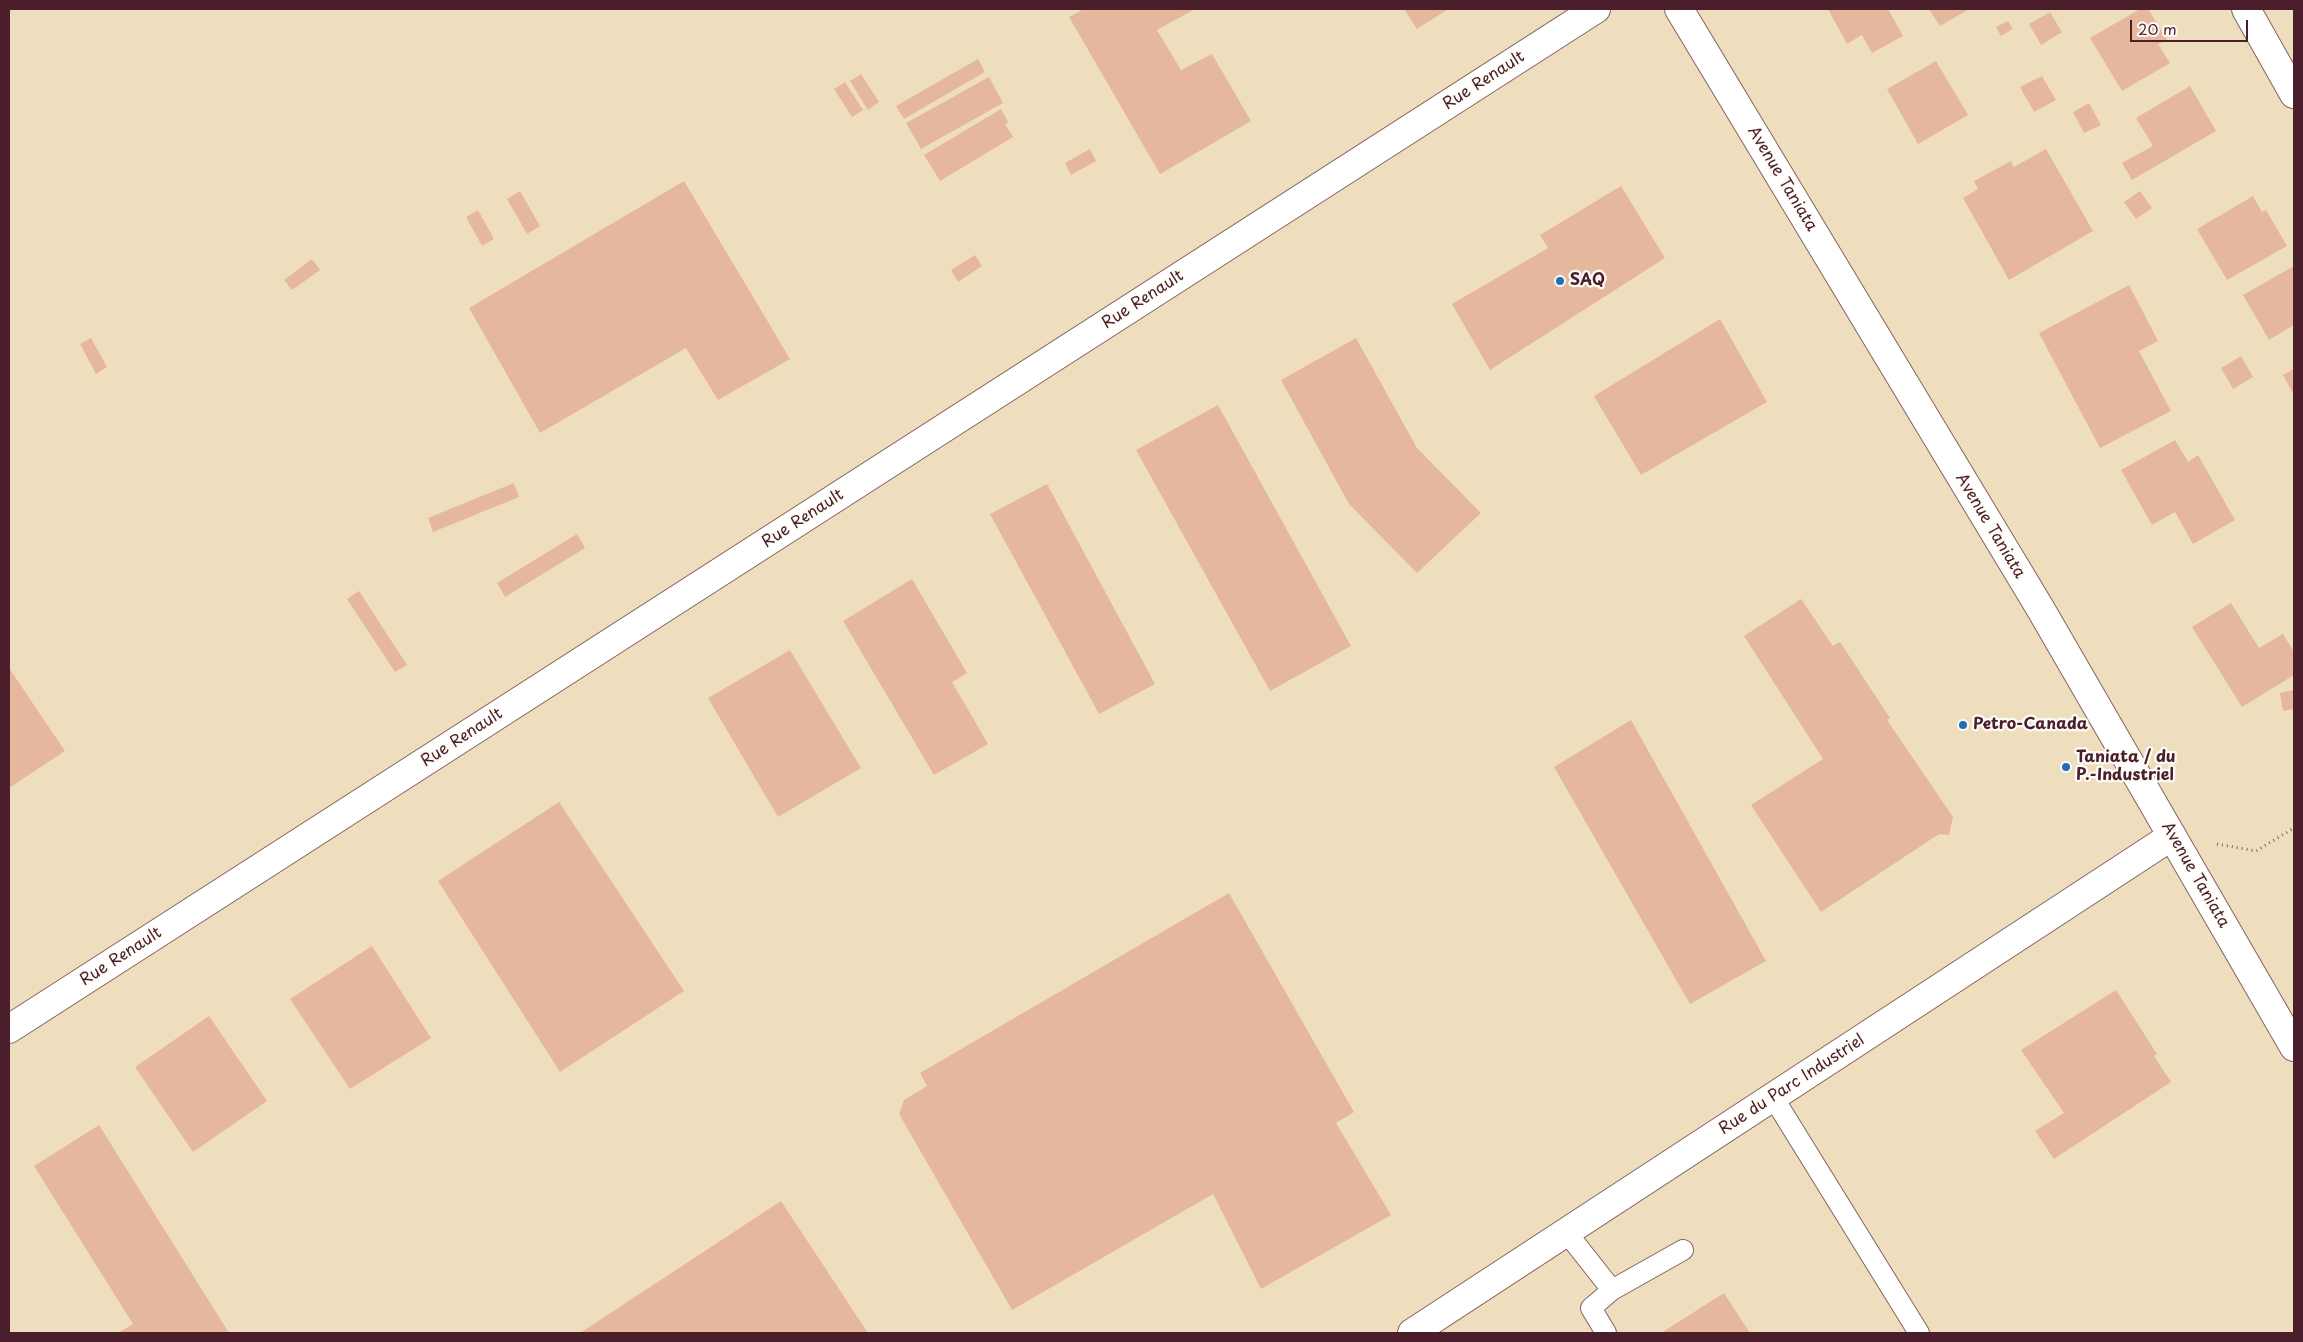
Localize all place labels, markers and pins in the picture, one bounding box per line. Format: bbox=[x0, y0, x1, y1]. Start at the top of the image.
place label: SAQ bbox=[1570, 271, 1605, 291]
marker: SAQ bbox=[1554, 275, 1566, 287]
place label: Petro-Canada bbox=[1973, 715, 2088, 735]
marker: Petro-Canada bbox=[1957, 719, 1969, 731]
place label: Taniata / du P.-Industriel bbox=[2076, 748, 2176, 786]
marker: Taniata / du P.-Industriel bbox=[2060, 761, 2072, 773]

